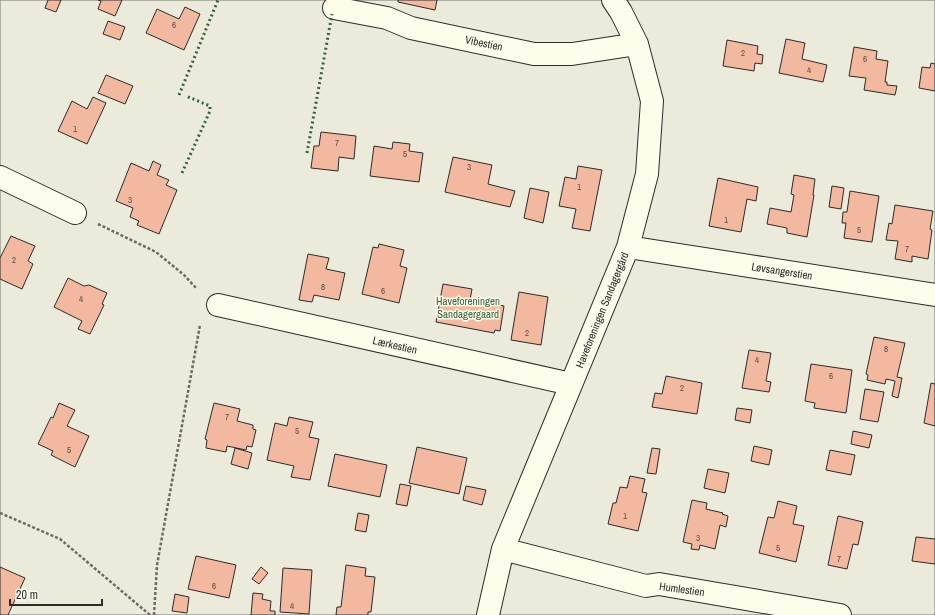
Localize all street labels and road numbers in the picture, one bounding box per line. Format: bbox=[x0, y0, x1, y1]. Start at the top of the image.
street label: Vibestien bbox=[464, 32, 504, 54]
street label: Haveforeningen Sandagergård bbox=[572, 250, 632, 370]
street label: Løvsangerstien bbox=[750, 259, 814, 283]
street label: Lærkestien bbox=[371, 333, 419, 357]
street label: Humlestien bbox=[658, 579, 706, 599]

